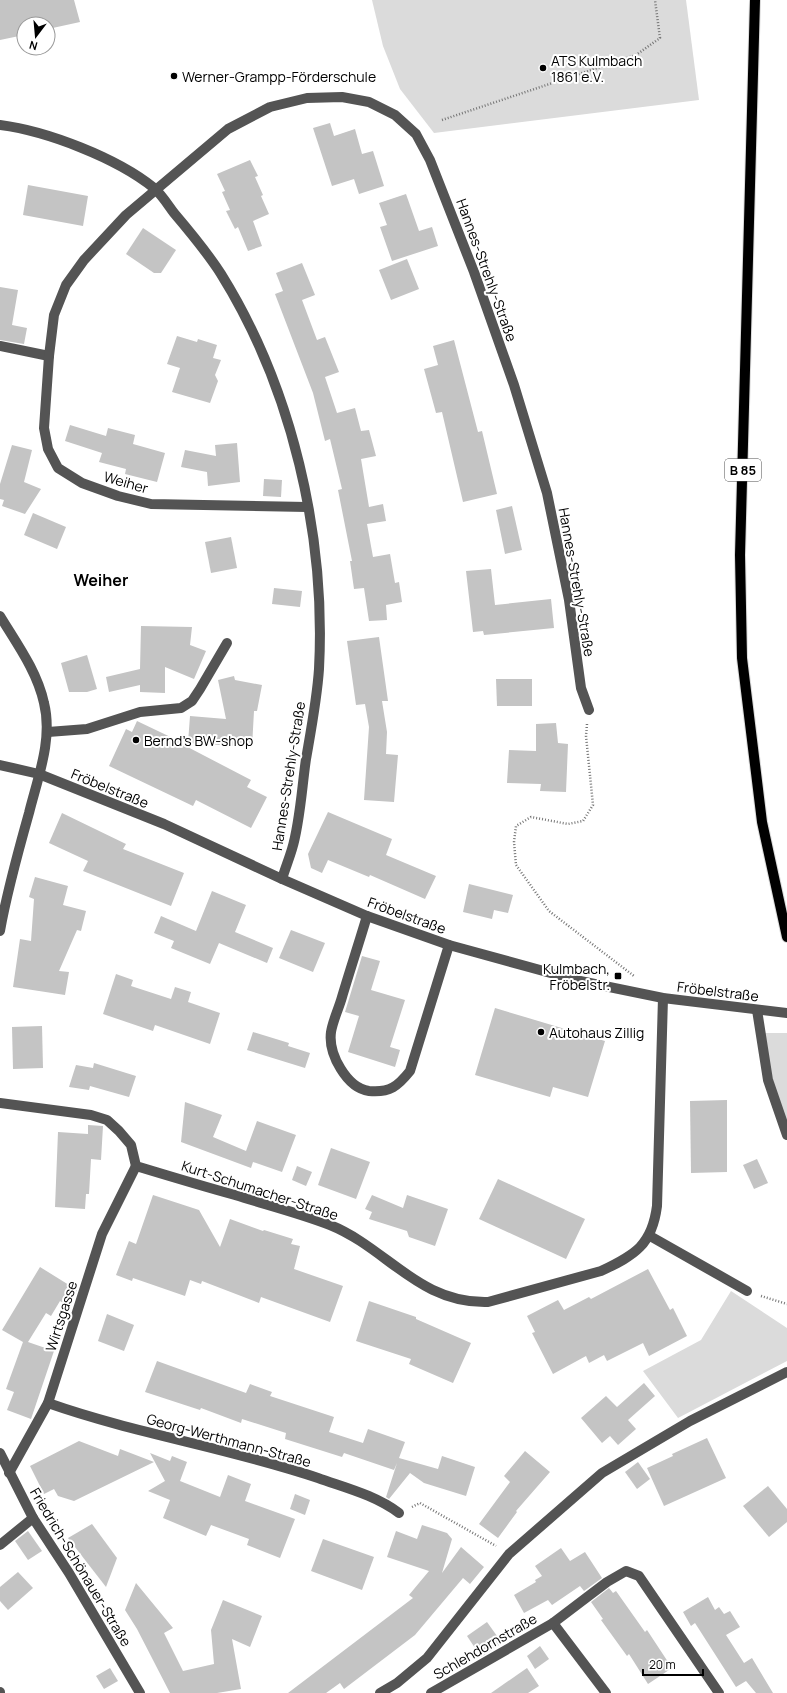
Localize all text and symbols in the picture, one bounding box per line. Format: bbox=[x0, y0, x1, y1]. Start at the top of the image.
north arrow bbox=[16, 16, 56, 56]
text: N bbox=[27, 38, 39, 54]
place label: ATS Kulmbach 1861 e.V. bbox=[551, 51, 642, 86]
marker: ATS Kulmbach 1861 e.V. bbox=[538, 63, 548, 73]
place label: Werner-Grampp-Förderschule bbox=[182, 67, 376, 86]
marker: Werner-Grampp-Förderschule bbox=[169, 71, 179, 81]
street label: Hannes-Strehly-Straße bbox=[452, 196, 522, 344]
road number: B 85 bbox=[725, 459, 761, 481]
street label: Weiher bbox=[102, 467, 150, 497]
street label: Hannes-Strehly-Straße bbox=[555, 506, 599, 658]
district label: Weiher bbox=[74, 569, 128, 591]
street label: Hannes-Strehly-Straße bbox=[267, 700, 309, 852]
place label: Bernd's BW-shop bbox=[144, 731, 253, 750]
marker: Bernd's BW-shop bbox=[131, 735, 141, 745]
street label: Fröbelstraße bbox=[68, 764, 152, 812]
street label: Fröbelstraße bbox=[365, 892, 449, 938]
place label: Kulmbach, Fröbelstr. bbox=[543, 959, 610, 994]
marker: Kulmbach, Fröbelstr. bbox=[613, 971, 623, 981]
street label: Fröbelstraße bbox=[676, 977, 760, 1005]
place label: Autohaus Zillig bbox=[549, 1023, 644, 1042]
marker: Autohaus Zillig bbox=[536, 1027, 546, 1037]
street label: Kurt-Schumacher-Straße bbox=[179, 1156, 341, 1224]
street label: Wirtsgasse bbox=[41, 1278, 81, 1354]
street label: Georg-Werthmann-Straße bbox=[145, 1409, 313, 1471]
street label: Friedrich-Schönauer-Straße bbox=[26, 1484, 136, 1650]
street label: Schlehdornstraße bbox=[430, 1609, 540, 1683]
scale bar bbox=[643, 1651, 703, 1677]
text: 20 m bbox=[649, 1656, 676, 1673]

